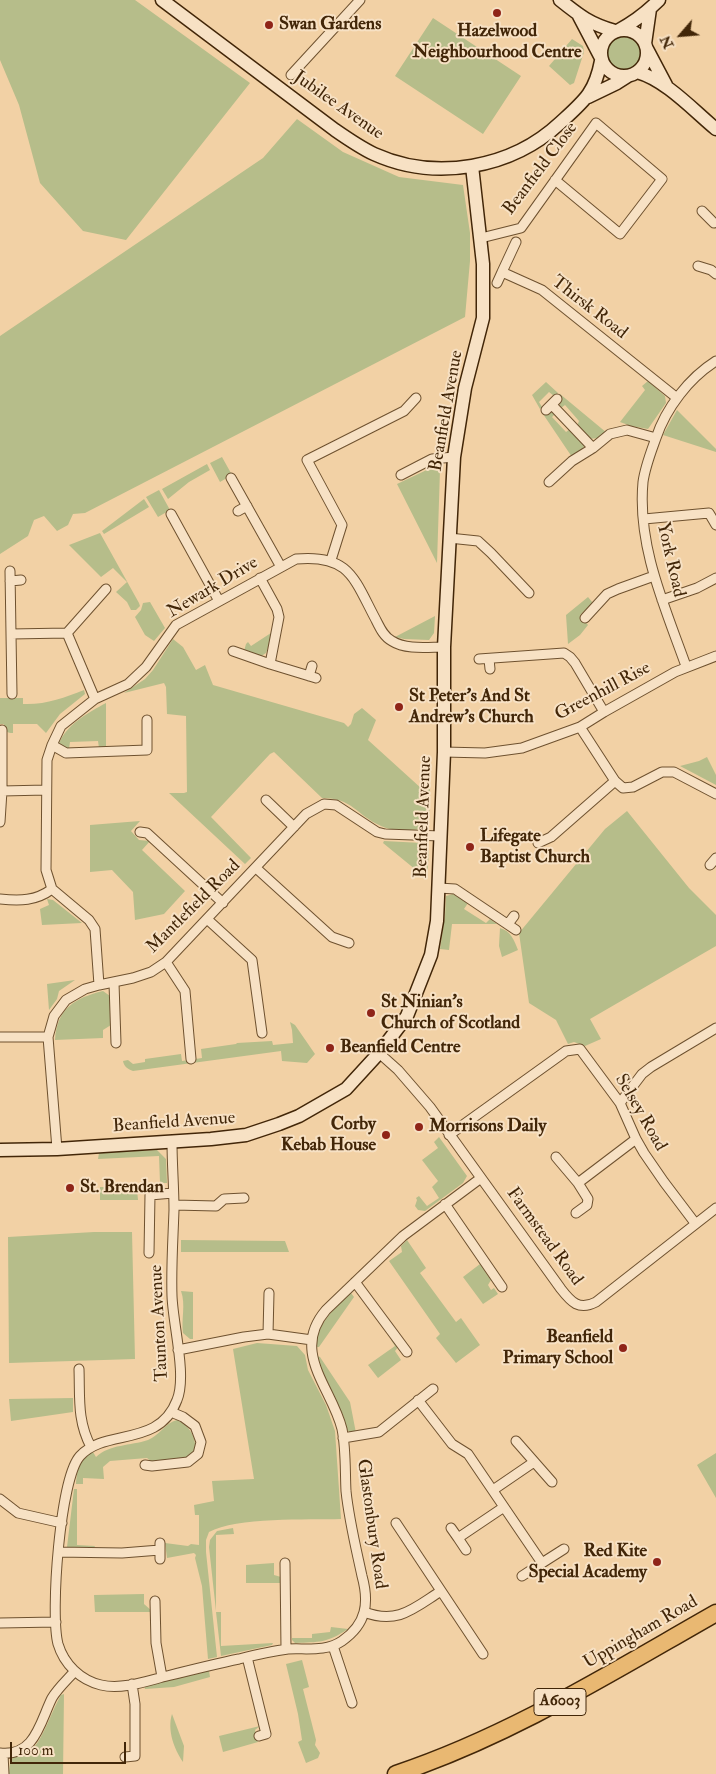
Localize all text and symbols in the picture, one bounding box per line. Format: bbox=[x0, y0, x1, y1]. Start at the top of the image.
marker: Hazelwood Neighbourhood Centre bbox=[491, 7, 503, 19]
north arrow bbox=[656, 10, 706, 60]
place label: Swan Gardens bbox=[279, 14, 381, 36]
marker: Swan Gardens bbox=[263, 19, 275, 31]
place label: Hazelwood Neighbourhood Centre bbox=[412, 21, 582, 64]
text: N bbox=[657, 33, 678, 51]
street label: Jubilee Avenue bbox=[289, 67, 387, 145]
street label: Beanfield Close bbox=[499, 118, 583, 220]
street label: Thirsk Road bbox=[547, 272, 631, 344]
street label: Beanfield Avenue bbox=[426, 349, 468, 473]
street label: York Road bbox=[651, 521, 689, 599]
street label: Newark Drive bbox=[164, 552, 262, 624]
street label: Greenhill Rise bbox=[552, 658, 654, 726]
place label: St Peter's And St Andrew's Church bbox=[409, 686, 534, 729]
marker: St Peter's And St Andrew's Church bbox=[393, 701, 405, 713]
street label: Beanfield Avenue bbox=[411, 755, 437, 879]
place label: Lifegate Baptist Church bbox=[480, 826, 590, 869]
marker: Lifegate Baptist Church bbox=[464, 841, 476, 853]
street label: Mantlefield Road bbox=[143, 856, 245, 958]
place label: St Ninian's Church of Scotland bbox=[381, 992, 520, 1034]
marker: St Ninian's Church of Scotland bbox=[365, 1007, 377, 1019]
place label: Beanfield Centre bbox=[340, 1037, 461, 1059]
marker: Beanfield Centre bbox=[324, 1042, 336, 1054]
street label: Selsey Road bbox=[609, 1071, 671, 1155]
street label: Beanfield Avenue bbox=[112, 1108, 236, 1138]
place label: Corby Kebab House bbox=[281, 1114, 376, 1156]
place label: Morrisons Daily bbox=[429, 1116, 546, 1138]
marker: Morrisons Daily bbox=[413, 1121, 425, 1133]
marker: Corby Kebab House bbox=[380, 1129, 392, 1141]
place label: St. Brendan bbox=[80, 1177, 164, 1199]
marker: St. Brendan bbox=[64, 1182, 76, 1194]
street label: Farmstead Road bbox=[501, 1184, 587, 1290]
street label: Taunton Avenue bbox=[146, 1264, 174, 1382]
place label: Beanfield Primary School bbox=[503, 1327, 613, 1370]
marker: Beanfield Primary School bbox=[617, 1342, 629, 1354]
street label: Glastonbury Road bbox=[351, 1458, 391, 1590]
place label: Red Kite Special Academy bbox=[528, 1541, 647, 1584]
marker: Red Kite Special Academy bbox=[651, 1556, 663, 1568]
street label: Uppingham Road bbox=[580, 1592, 702, 1674]
road number: A6003 bbox=[534, 1688, 586, 1715]
scale bar bbox=[12, 1732, 129, 1764]
text: 100 m bbox=[18, 1741, 53, 1760]

